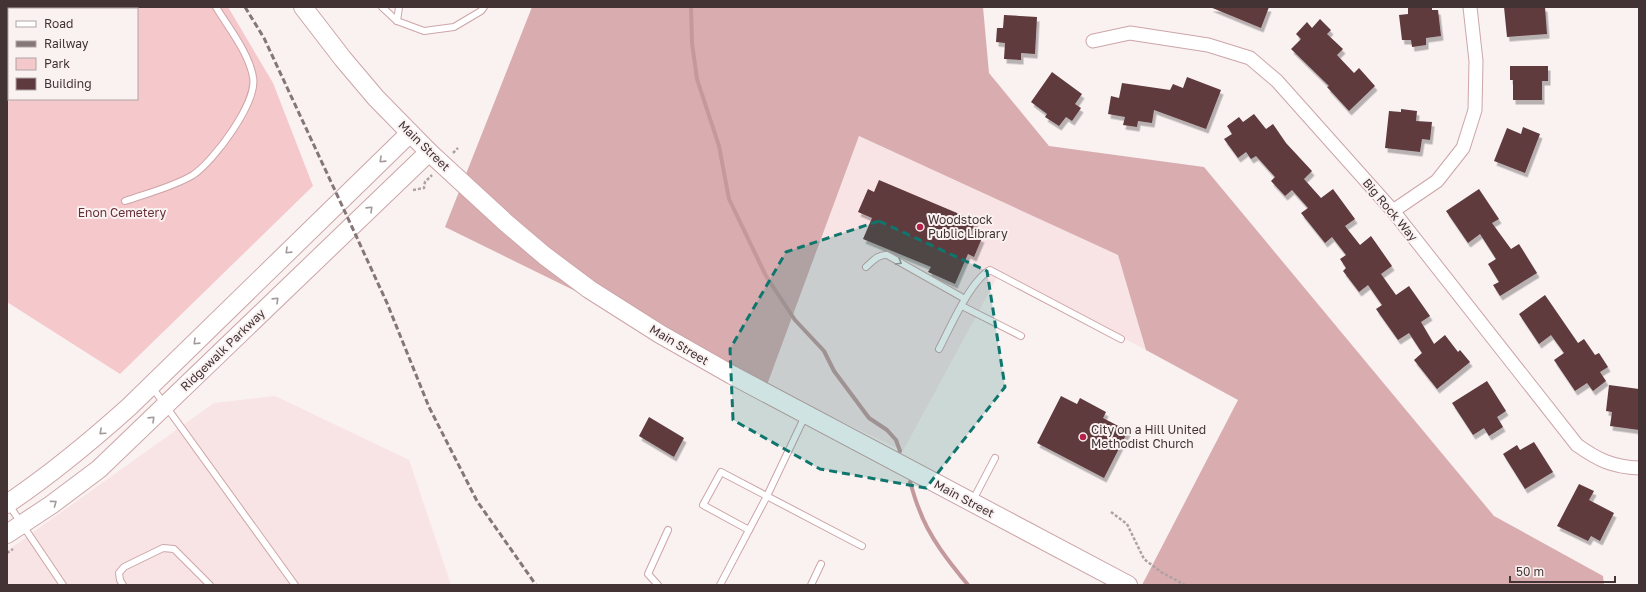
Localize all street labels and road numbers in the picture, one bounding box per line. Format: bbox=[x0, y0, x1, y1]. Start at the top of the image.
street label: Main Street bbox=[395, 117, 454, 174]
street label: Big Rock Way bbox=[1360, 175, 1421, 244]
street label: Ridgewalk Parkway bbox=[177, 305, 268, 394]
street label: Main Street bbox=[647, 321, 712, 368]
street label: Main Street bbox=[931, 476, 997, 521]

